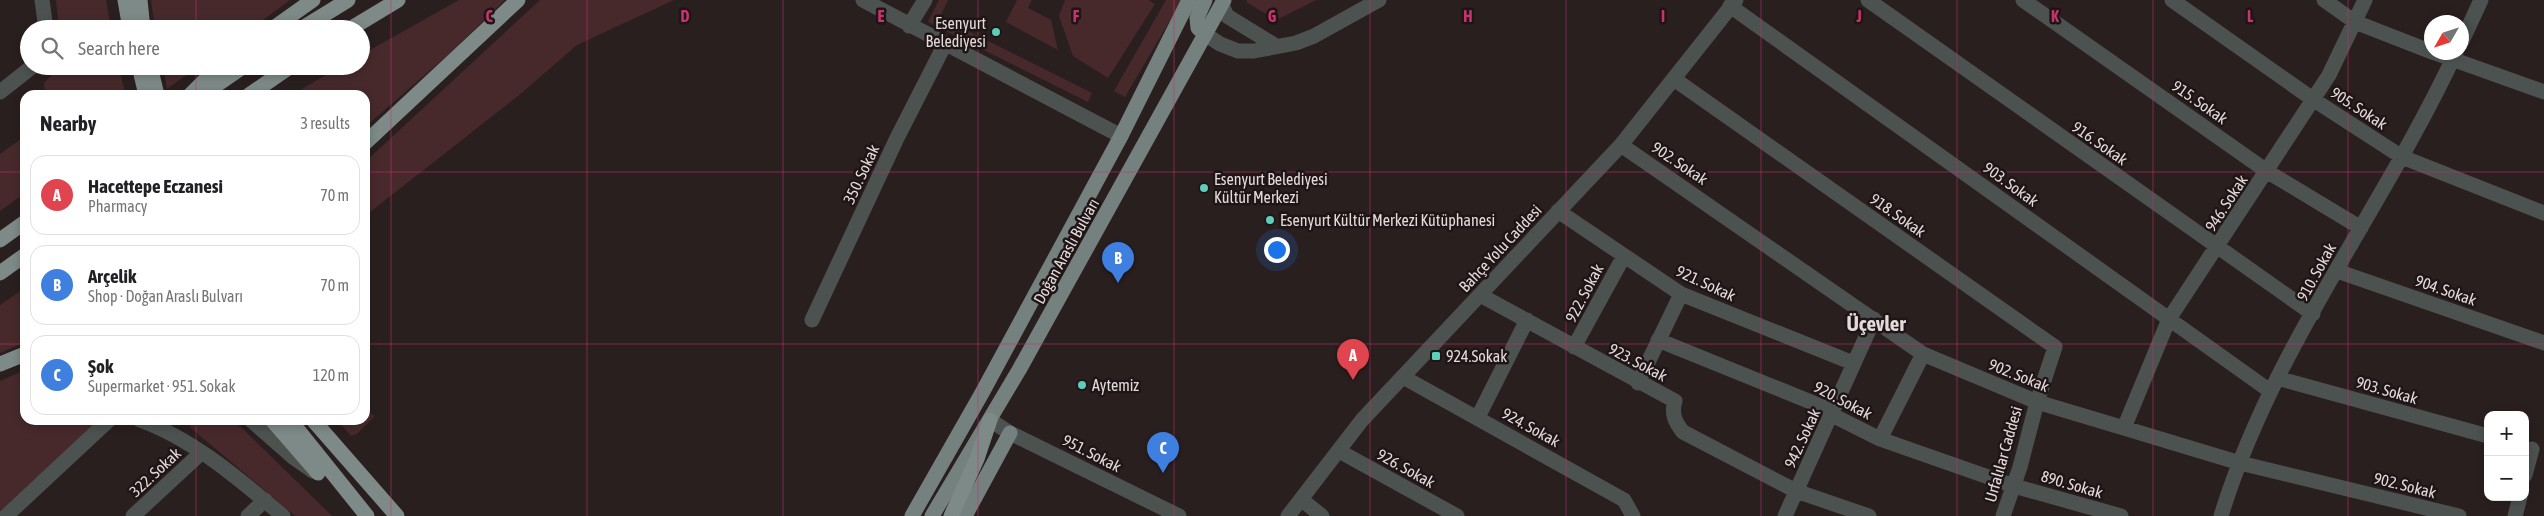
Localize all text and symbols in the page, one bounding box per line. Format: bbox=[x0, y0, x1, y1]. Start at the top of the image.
text: C bbox=[485, 7, 493, 25]
text: D bbox=[681, 7, 690, 25]
text: E bbox=[878, 7, 885, 25]
text: F bbox=[1073, 7, 1080, 25]
text: G bbox=[1268, 7, 1277, 25]
text: H bbox=[1463, 7, 1473, 25]
text: I bbox=[1661, 7, 1665, 25]
text: J bbox=[1855, 7, 1862, 25]
text: K bbox=[2051, 7, 2059, 25]
text: L bbox=[2247, 7, 2254, 25]
place label: Esenyurt Belediyesi bbox=[926, 14, 986, 51]
north arrow bbox=[2424, 15, 2469, 60]
search box bbox=[20, 20, 370, 75]
marker: Esenyurt Belediyesi bbox=[990, 26, 1002, 38]
icon: search bbox=[38, 34, 66, 62]
text: Search here bbox=[78, 37, 160, 59]
street label: 915. Sokak bbox=[2169, 76, 2231, 128]
street label: 905. Sokak bbox=[2328, 83, 2390, 133]
text: Nearby bbox=[40, 111, 96, 135]
text: 3 results bbox=[300, 114, 350, 132]
street label: 916. Sokak bbox=[2069, 117, 2131, 169]
street label: 902. Sokak bbox=[1649, 138, 1711, 188]
street label: 350. Sokak bbox=[839, 141, 883, 207]
street label: 903. Sokak bbox=[1980, 158, 2042, 210]
place label: Esenyurt Belediyesi Kültür Merkezi bbox=[1214, 170, 1328, 206]
street label: 946. Sokak bbox=[2201, 172, 2251, 234]
text: Hacettepe Eczanesi bbox=[88, 175, 223, 197]
marker: Esenyurt Belediyesi Kültür Merkezi bbox=[1198, 182, 1210, 194]
text: A bbox=[53, 186, 61, 204]
text: 70 m bbox=[320, 186, 349, 204]
street label: 918. Sokak bbox=[1867, 189, 1929, 241]
street label: Doğan Araslı Bulvarı bbox=[1030, 195, 1103, 307]
text: Pharmacy bbox=[88, 197, 147, 215]
street label: Bahçe Yolu Caddesi bbox=[1455, 201, 1546, 296]
place label: Esenyurt Kültür Merkezi Kütüphanesi bbox=[1280, 211, 1495, 230]
marker: Esenyurt Kültür Merkezi Kütüphanesi bbox=[1264, 214, 1276, 226]
your location bbox=[1264, 237, 1290, 263]
street label: 910. Sokak bbox=[2293, 240, 2339, 304]
pin: B bbox=[1102, 242, 1134, 283]
street label: 922. Sokak bbox=[1561, 261, 1607, 325]
street label: 921. Sokak bbox=[1673, 261, 1739, 305]
text: Arçelik bbox=[88, 265, 136, 287]
street label: 904. Sokak bbox=[2413, 271, 2479, 309]
text: B bbox=[53, 276, 61, 294]
text: 70 m bbox=[320, 276, 349, 294]
text: Shop · Doğan Araslı Bulvarı bbox=[88, 287, 243, 305]
district label: Üçevler bbox=[1846, 311, 1906, 335]
pin: A bbox=[1337, 339, 1369, 380]
street label: 923. Sokak bbox=[1606, 339, 1670, 385]
place label: 924.Sokak bbox=[1446, 347, 1507, 365]
marker: 924.Sokak bbox=[1430, 350, 1442, 362]
text: Şok bbox=[88, 355, 113, 377]
street label: 902. Sokak bbox=[1986, 355, 2052, 395]
text: C bbox=[53, 366, 61, 384]
text: 120 m bbox=[313, 366, 349, 384]
street label: 903. Sokak bbox=[2354, 373, 2420, 407]
place label: Aytemiz bbox=[1092, 376, 1139, 395]
text: Supermarket · 951. Sokak bbox=[88, 377, 235, 395]
street label: 920. Sokak bbox=[1811, 377, 1875, 423]
marker: Aytemiz bbox=[1076, 379, 1088, 391]
street label: 924. Sokak bbox=[1499, 404, 1563, 450]
street label: Urfalılar Caddesi bbox=[1981, 404, 2025, 504]
street label: 942. Sokak bbox=[1780, 405, 1824, 471]
map controls bbox=[2484, 411, 2529, 501]
button: + bbox=[2484, 411, 2529, 456]
street label: 951. Sokak bbox=[1060, 431, 1124, 475]
pin: C bbox=[1147, 432, 1179, 473]
street label: 322. Sokak bbox=[126, 444, 184, 500]
street label: 926. Sokak bbox=[1374, 445, 1438, 491]
button: − bbox=[2484, 456, 2529, 501]
street label: 890. Sokak bbox=[2039, 467, 2105, 501]
street label: 902. Sokak bbox=[2372, 469, 2438, 501]

